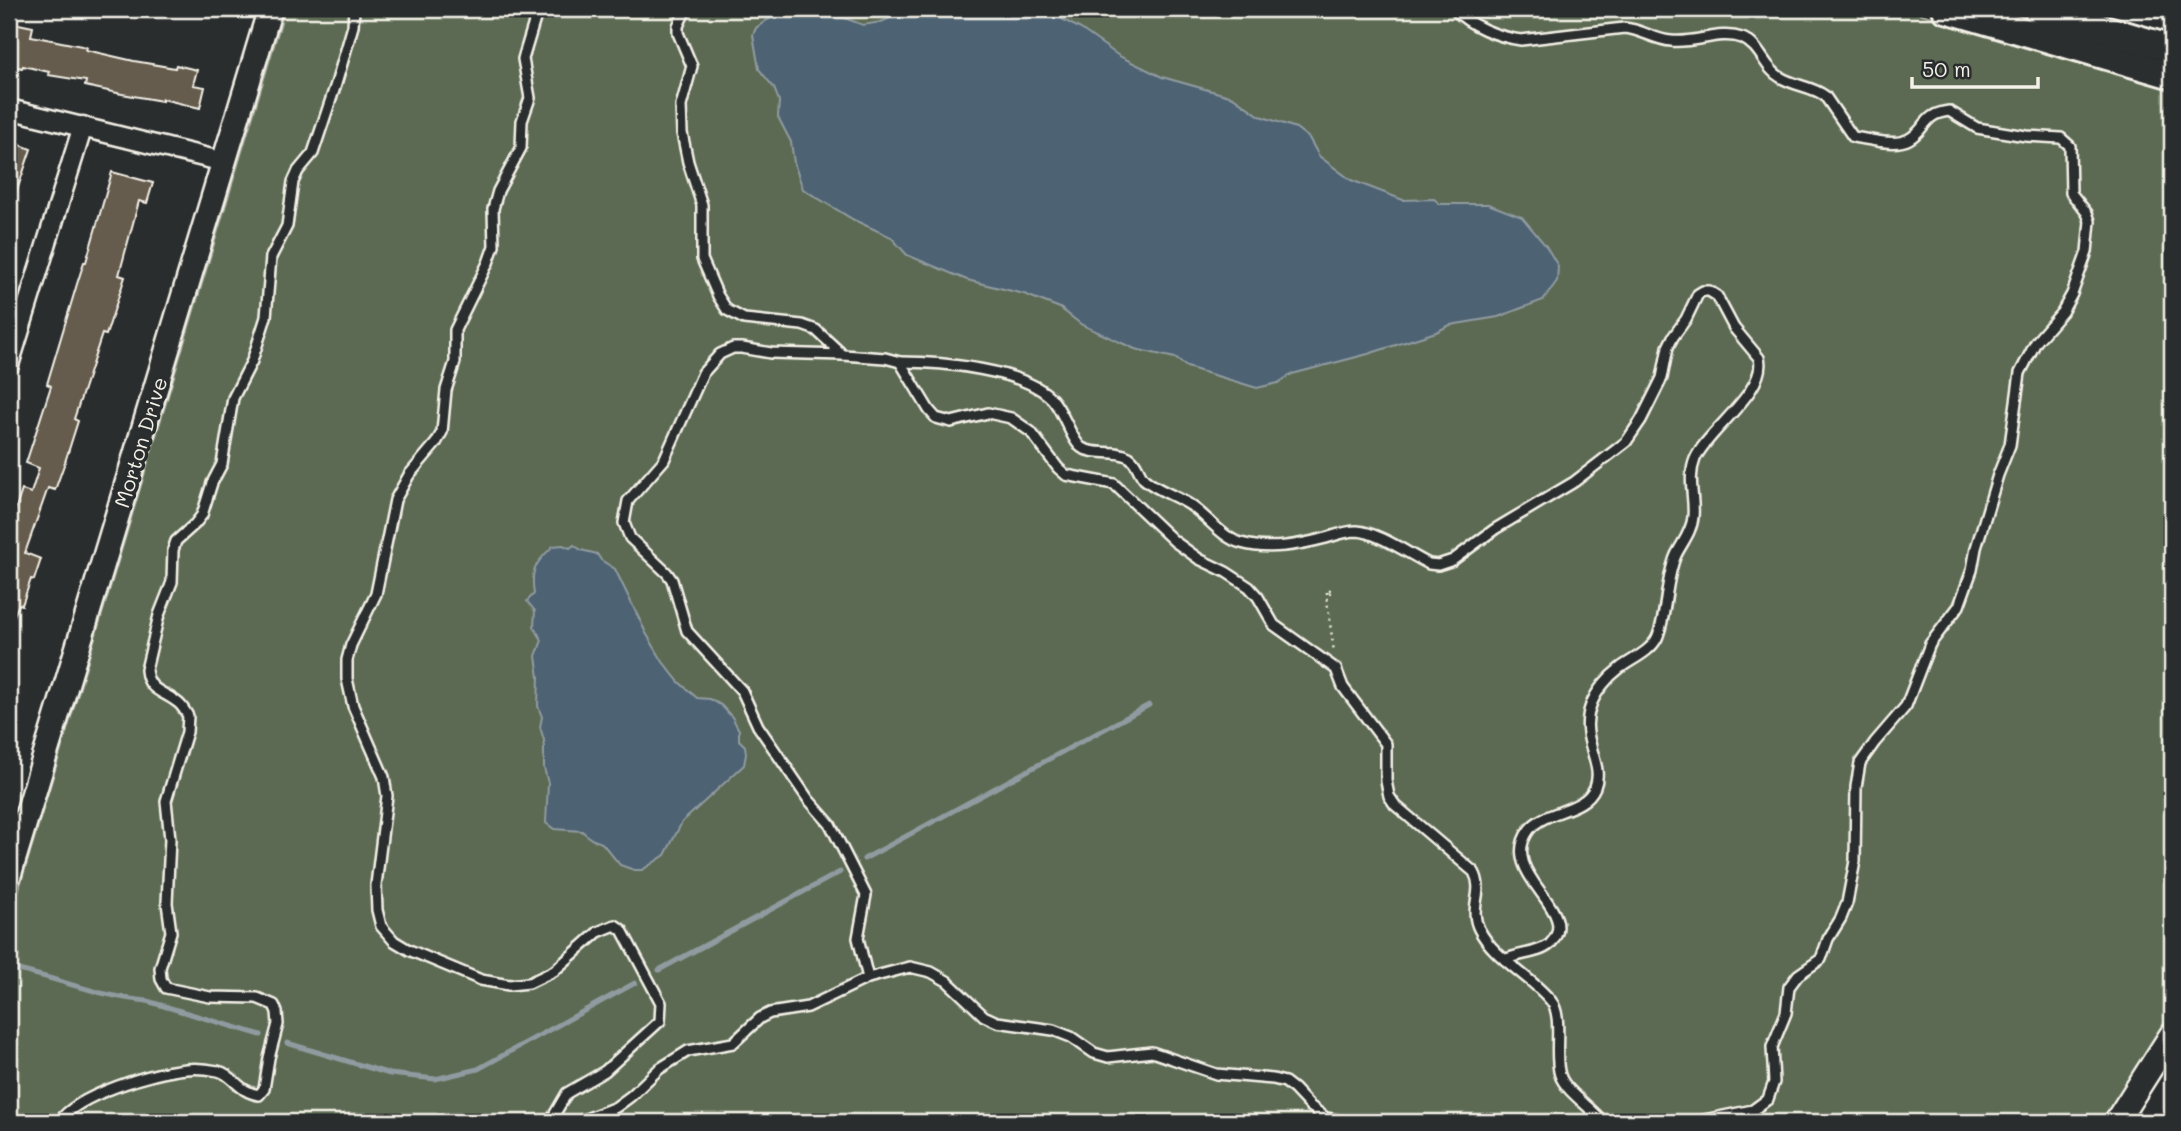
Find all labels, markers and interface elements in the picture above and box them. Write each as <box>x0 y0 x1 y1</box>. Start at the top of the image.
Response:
scale bar <box>1912 46 2038 90</box>
text: 50 m <box>1922 55 1971 82</box>
street label: Morton Drive <box>107 373 173 511</box>

